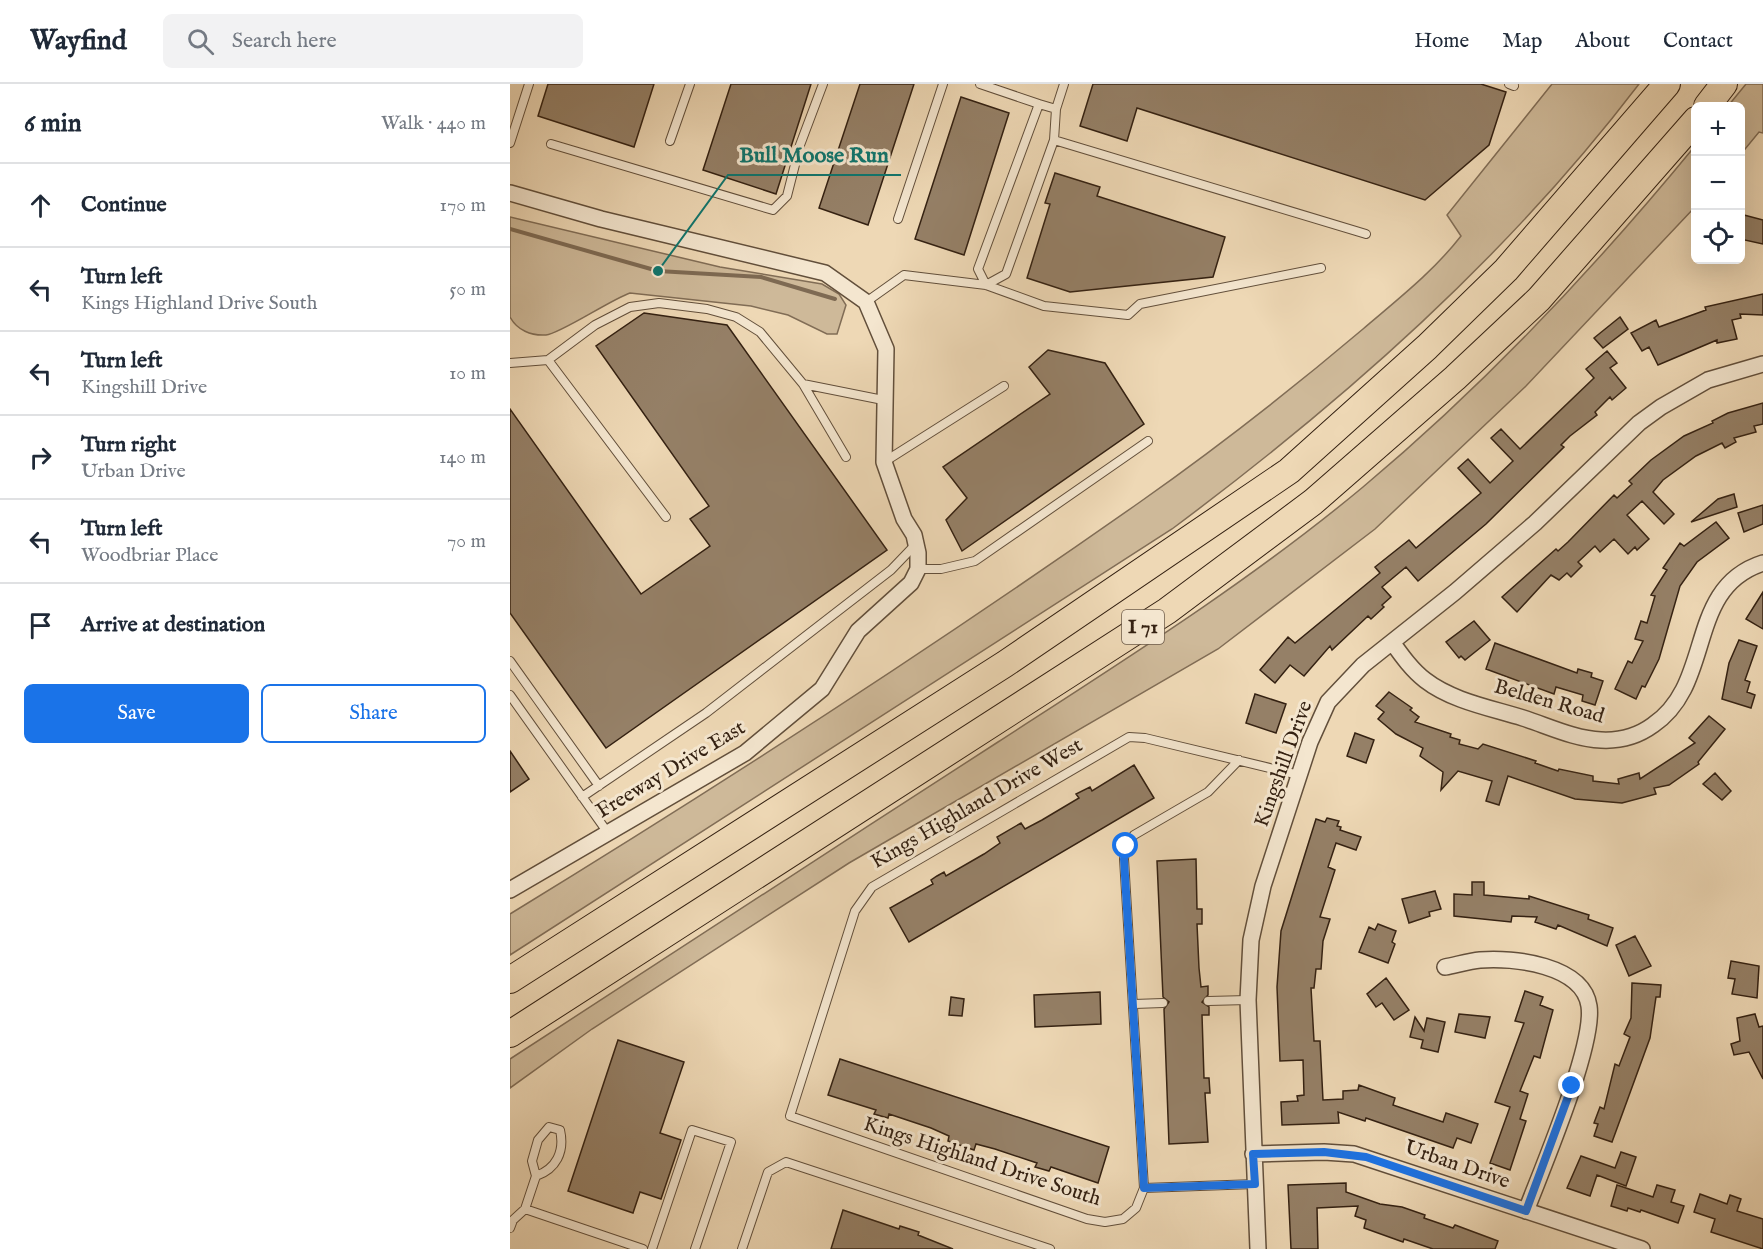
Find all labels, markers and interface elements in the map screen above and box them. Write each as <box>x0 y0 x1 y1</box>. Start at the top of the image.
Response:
search box <box>163 14 583 68</box>
text: Wayfind <box>30 24 127 59</box>
icon: search <box>184 25 217 58</box>
text: Search here <box>232 27 337 55</box>
text: Home <box>1414 28 1469 55</box>
text: Map <box>1502 28 1542 55</box>
text: About <box>1575 28 1630 55</box>
text: Contact <box>1663 28 1733 55</box>
map controls <box>1691 102 1745 264</box>
button: + <box>1691 102 1745 156</box>
text: 6 min <box>24 107 82 140</box>
text: Walk · 440 m <box>381 111 486 136</box>
callout: Bull Moose Run <box>728 135 901 175</box>
text: Bull Moose Run <box>739 142 889 170</box>
button: − <box>1691 156 1745 210</box>
icon: ahead <box>24 189 57 222</box>
text: Continue <box>81 191 167 219</box>
text: 170 m <box>440 193 486 218</box>
button: locate <box>1691 210 1745 264</box>
text: Turn left <box>81 263 163 291</box>
icon: left <box>24 273 57 306</box>
text: 50 m <box>449 277 486 302</box>
text: Kings Highland Drive South <box>81 291 317 316</box>
text: Turn left <box>81 347 163 375</box>
icon: left <box>24 357 57 390</box>
text: 10 m <box>449 361 486 386</box>
text: Kingshill Drive <box>81 375 207 400</box>
text: Turn right <box>81 431 176 459</box>
icon: right <box>24 441 57 474</box>
text: 140 m <box>439 445 486 470</box>
text: Urban Drive <box>81 459 186 484</box>
text: Turn left <box>81 515 163 543</box>
icon: left <box>24 525 57 558</box>
text: 70 m <box>447 529 486 554</box>
text: Woodbriar Place <box>81 543 218 568</box>
icon: arrive <box>24 609 57 642</box>
road number: I 71 <box>1122 610 1164 644</box>
text: Arrive at destination <box>81 611 265 639</box>
street label: Belden Road <box>1491 673 1608 731</box>
button: Save <box>24 684 249 743</box>
button: Share <box>261 684 486 743</box>
street label: Kingshill Drive <box>1249 697 1319 831</box>
street label: Freeway Drive East <box>591 715 751 825</box>
street label: Kings Highland Drive West <box>866 732 1088 876</box>
route start <box>1112 832 1138 858</box>
route end <box>1558 1072 1584 1098</box>
street label: Kings Highland Drive South <box>860 1111 1104 1213</box>
street label: Urban Drive <box>1401 1134 1514 1196</box>

